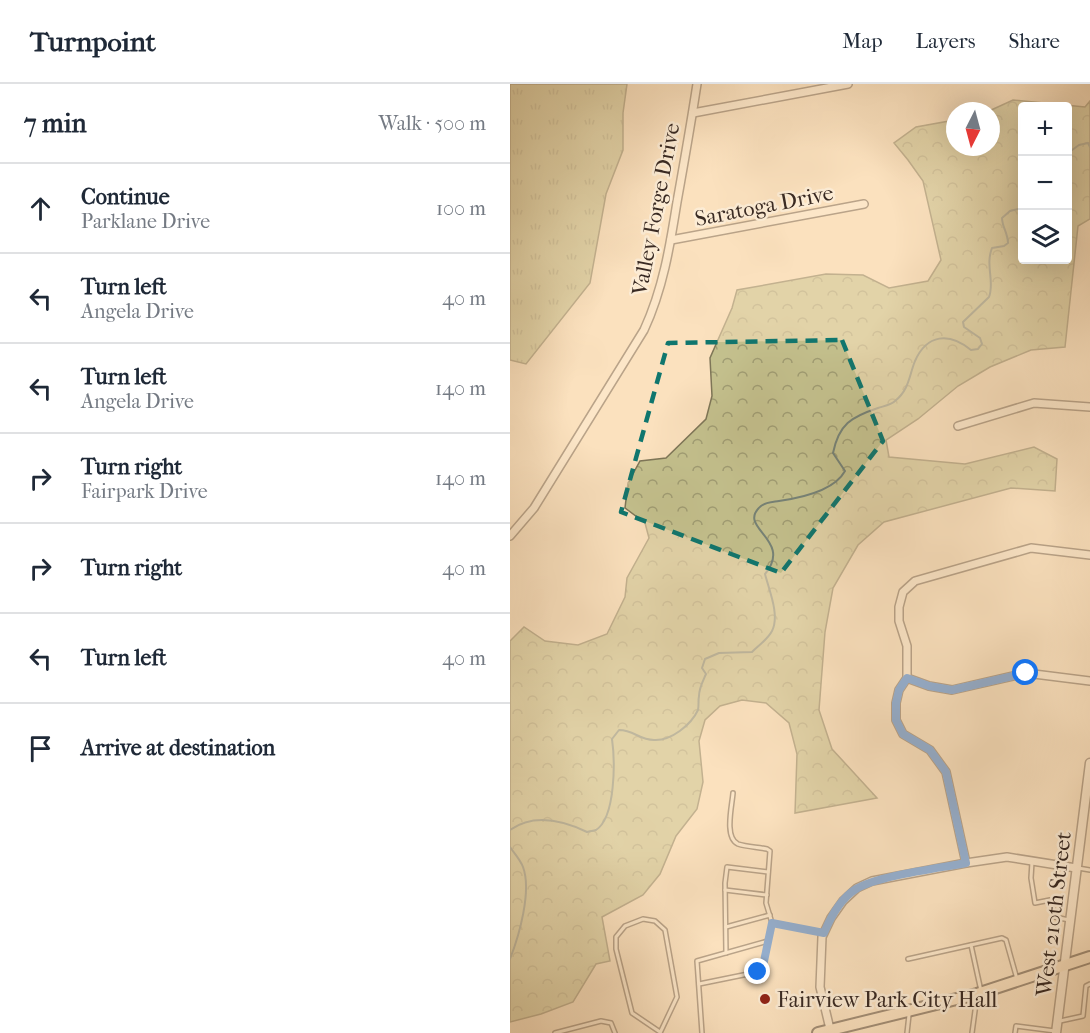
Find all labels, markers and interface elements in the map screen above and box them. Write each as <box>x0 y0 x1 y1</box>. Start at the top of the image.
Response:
text: Turnpoint <box>30 25 156 58</box>
text: Map <box>842 29 883 53</box>
text: Layers <box>916 29 975 53</box>
text: Share <box>1008 29 1060 53</box>
north arrow <box>946 102 1000 156</box>
map controls <box>1018 102 1072 264</box>
button: + <box>1018 102 1072 156</box>
text: 7 min <box>24 108 87 139</box>
text: Walk · 500 m <box>378 112 486 135</box>
street label: Valley Forge Drive <box>626 121 685 299</box>
button: − <box>1018 156 1072 210</box>
street label: Saratoga Drive <box>693 180 836 232</box>
text: Continue <box>81 184 170 210</box>
icon: ahead <box>24 192 57 225</box>
text: 100 m <box>436 197 486 220</box>
text: Parklane Drive <box>81 210 210 233</box>
button: layers <box>1018 210 1072 264</box>
text: Turn left <box>81 274 167 300</box>
icon: left <box>24 282 57 315</box>
text: 40 m <box>442 287 486 310</box>
text: Angela Drive <box>81 300 194 323</box>
text: Turn left <box>81 364 167 390</box>
icon: left <box>24 372 57 405</box>
text: 140 m <box>435 377 486 400</box>
text: Angela Drive <box>81 390 194 413</box>
text: Turn right <box>81 454 182 480</box>
icon: right <box>24 462 57 495</box>
text: 140 m <box>435 467 486 490</box>
text: Fairpark Drive <box>81 480 208 503</box>
icon: right <box>24 552 57 585</box>
text: Turn right <box>81 555 182 581</box>
text: 40 m <box>442 557 486 580</box>
icon: left <box>24 642 57 675</box>
text: Turn left <box>81 645 167 671</box>
text: 40 m <box>442 647 486 670</box>
route start <box>1012 659 1038 685</box>
icon: arrive <box>24 732 57 765</box>
text: Arrive at destination <box>81 735 275 761</box>
street label: West 210th Street <box>1031 830 1077 999</box>
route end <box>744 958 770 984</box>
place label: Fairview Park City Hall <box>777 987 997 1013</box>
marker: Fairview Park City Hall <box>758 992 772 1006</box>

